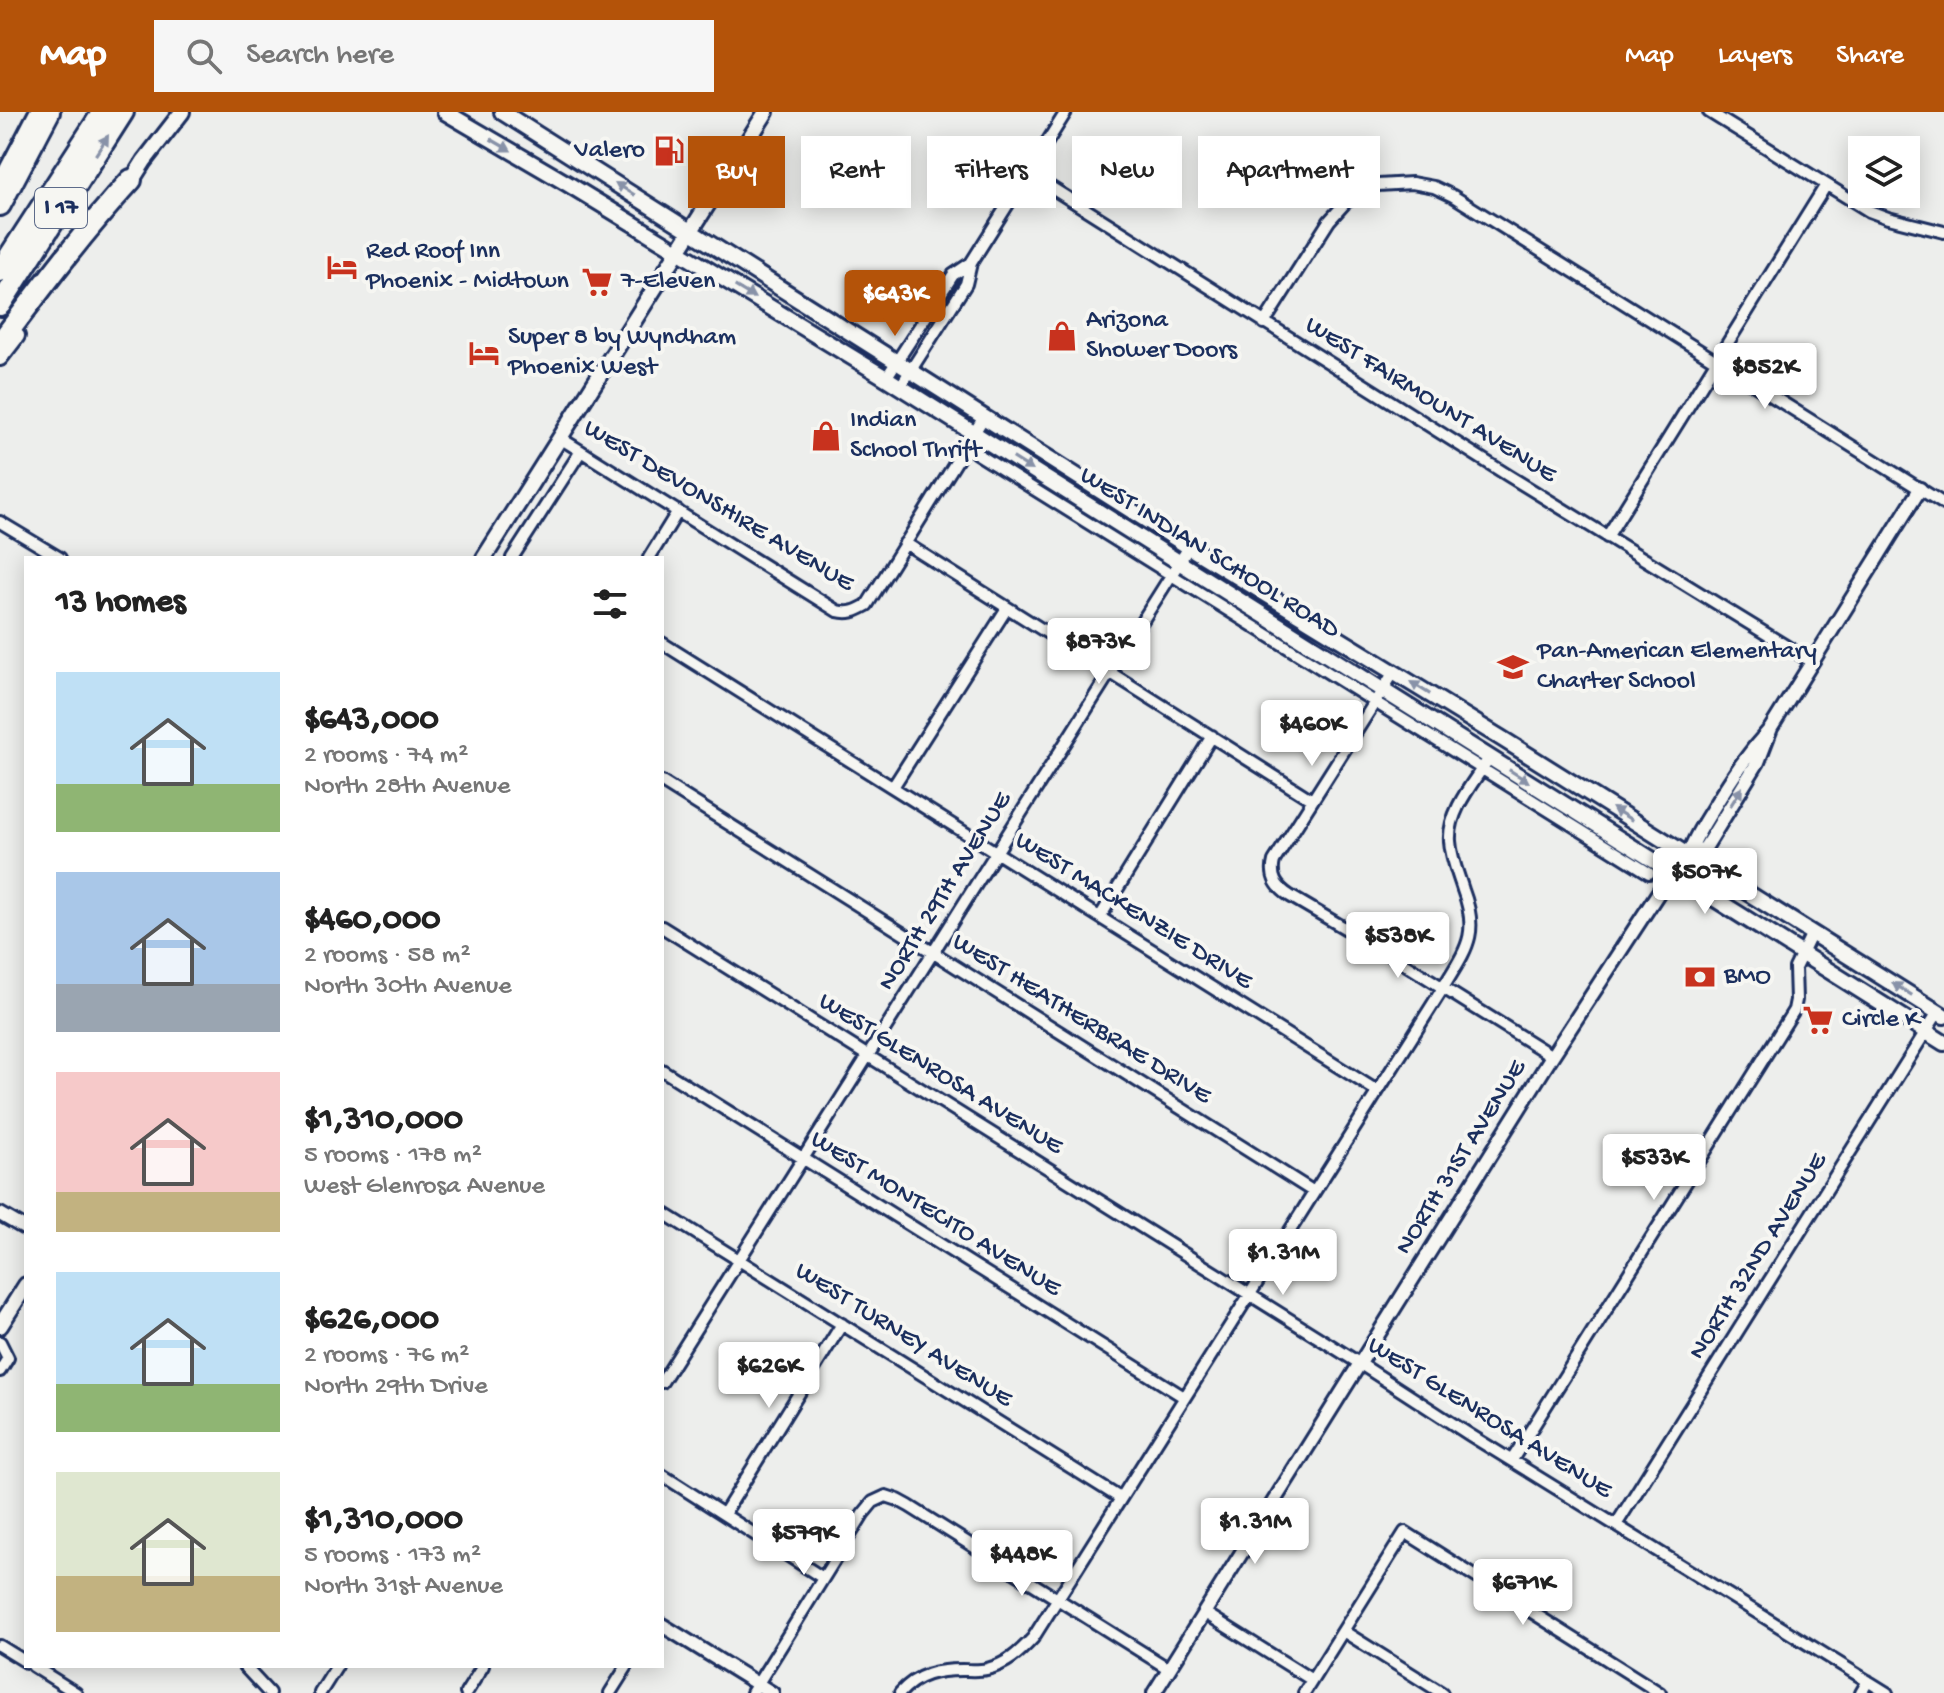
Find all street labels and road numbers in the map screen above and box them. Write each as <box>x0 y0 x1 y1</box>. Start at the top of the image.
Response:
road number: I 17 <box>35 188 87 228</box>
street label: WEST FAIRMOUNT AVENUE <box>1298 311 1562 492</box>
street label: WEST DEVONSHIRE AVENUE <box>577 414 860 601</box>
street label: WEST INDIAN SCHOOL ROAD <box>1073 461 1345 647</box>
street label: NORTH 29TH AVENUE <box>872 786 1020 997</box>
street label: WEST MACKENZIE DRIVE <box>1008 826 1258 998</box>
street label: WEST HEATHERBRAE DRIVE <box>946 927 1217 1113</box>
street label: WEST GLENROSA AVENUE <box>812 987 1069 1163</box>
street label: NORTH 31ST AVENUE <box>1390 1054 1535 1261</box>
street label: WEST MONTECITO AVENUE <box>804 1125 1067 1305</box>
street label: NORTH 32ND AVENUE <box>1683 1147 1836 1366</box>
street label: WEST TURNEY AVENUE <box>788 1256 1018 1416</box>
street label: WEST GLENROSA AVENUE <box>1361 1331 1618 1507</box>

